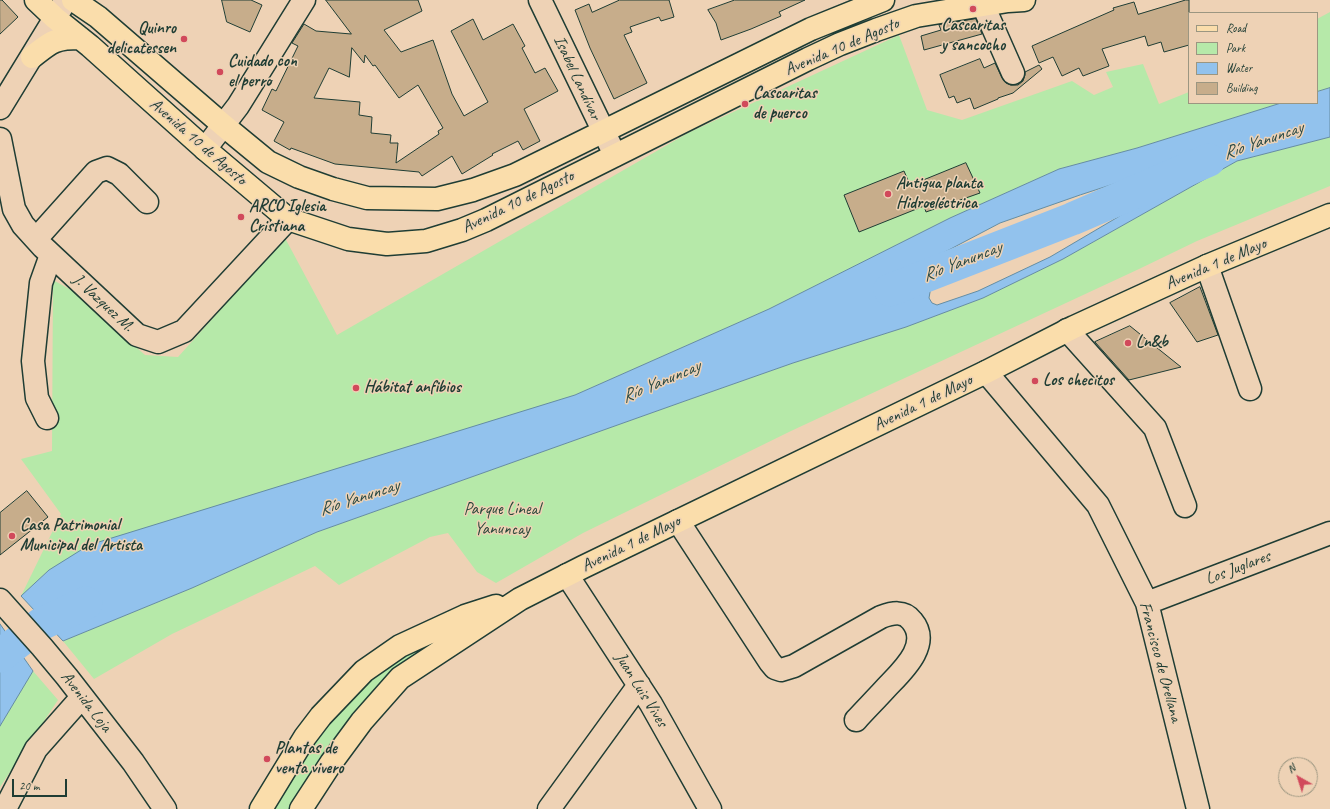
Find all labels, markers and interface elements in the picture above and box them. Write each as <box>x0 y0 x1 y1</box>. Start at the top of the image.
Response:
marker: Cascaritas y sancocho <box>968 4 978 14</box>
legend <box>1188 12 1318 104</box>
street label: Avenida 10 de Agosto <box>782 14 902 80</box>
place label: Cascaritas y sancocho <box>941 16 1005 56</box>
place label: Quinro delicatessen <box>107 19 176 59</box>
text: Road <box>1226 20 1246 36</box>
street label: Isabel Landívar <box>549 32 605 124</box>
marker: Quinro delicatessen <box>179 34 189 44</box>
text: Park <box>1226 40 1245 56</box>
place label: Cuidado con el perro <box>228 52 297 92</box>
text: Water <box>1226 60 1252 76</box>
marker: Cuidado con el perro <box>215 67 225 77</box>
text: Building <box>1226 80 1258 96</box>
place label: Cascaritas de puerco <box>753 84 816 124</box>
street label: Avenida 10 de Agosto <box>145 94 251 190</box>
marker: Cascaritas de puerco <box>740 99 750 109</box>
water label: Río Yanuncay <box>1220 117 1306 165</box>
street label: Avenida 10 de Agosto <box>459 166 577 238</box>
place label: Antigua planta Hidroeléctrica <box>896 174 982 214</box>
marker: Antigua planta Hidroeléctrica <box>883 189 893 199</box>
place label: ARCO Iglesia Cristiana <box>249 197 325 237</box>
marker: ARCO Iglesia Cristiana <box>236 212 246 222</box>
street label: Avenida 1 de Mayo <box>1163 234 1269 294</box>
water label: Río Yanuncay <box>920 237 1004 287</box>
street label: J. Vazquez M. <box>68 270 138 336</box>
place label: Ln&b <box>1136 333 1168 353</box>
marker: Ln&b <box>1123 338 1133 348</box>
water label: Río Yanuncay <box>619 356 703 408</box>
street label: Avenida 1 de Mayo <box>870 370 976 436</box>
place label: Los checitos <box>1043 371 1114 391</box>
marker: Los checitos <box>1030 376 1040 386</box>
place label: Hábitat anfibios <box>364 378 461 398</box>
marker: Hábitat anfibios <box>351 383 361 393</box>
water label: Río Yanuncay <box>316 475 402 521</box>
park label: Parque Lineal Yanuncay <box>464 500 540 540</box>
street label: Avenida 1 de Mayo <box>578 511 684 577</box>
place label: Casa Patrimonial Municipal del Artista <box>20 516 142 556</box>
marker: Casa Patrimonial Municipal del Artista <box>7 531 17 541</box>
street label: Los Juglares <box>1203 546 1273 590</box>
street label: Francisco de Orellana <box>1134 600 1186 724</box>
street label: Juan Luis Vives <box>610 649 672 731</box>
street label: Avenida Loja <box>56 667 116 737</box>
place label: Plantas de venta vivero <box>275 739 344 779</box>
marker: Plantas de venta vivero <box>262 754 272 764</box>
north arrow <box>1278 757 1318 797</box>
text: N <box>1284 761 1298 776</box>
scale bar <box>14 771 69 797</box>
text: 20 m <box>19 778 39 794</box>

